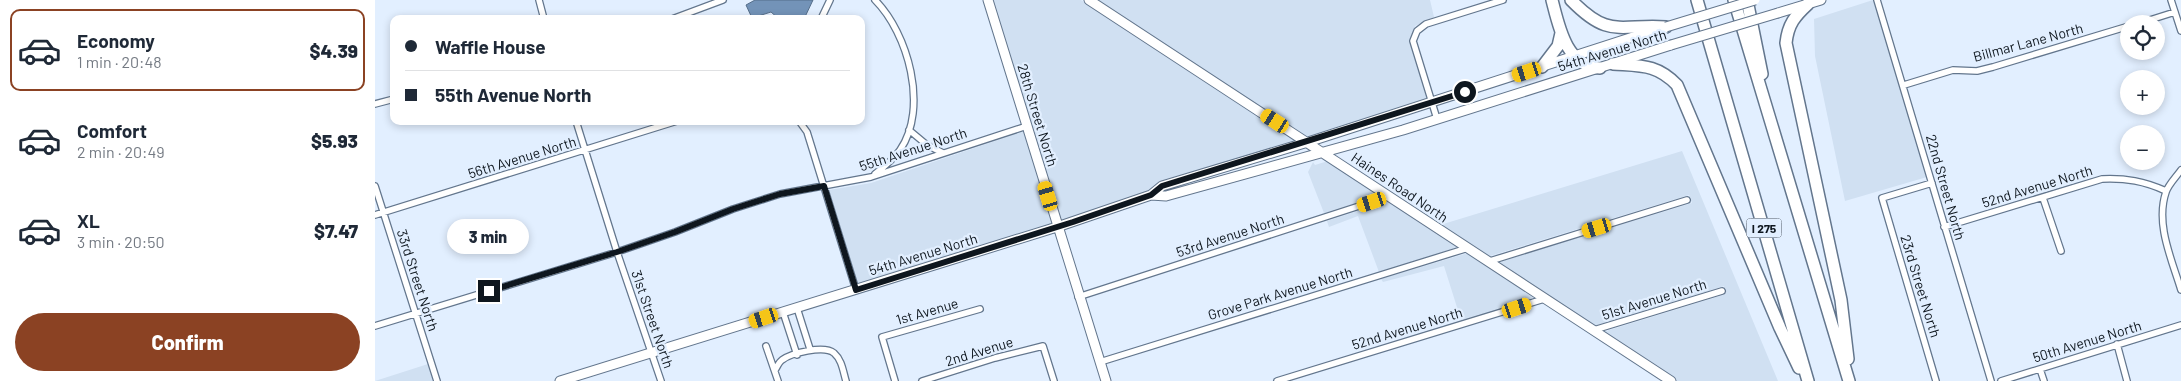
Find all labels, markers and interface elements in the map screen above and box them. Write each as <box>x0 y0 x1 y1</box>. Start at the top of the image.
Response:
map controls <box>2120 15 2165 170</box>
button: locate <box>2120 15 2165 60</box>
street label: Billmar Lane North <box>1971 19 2085 65</box>
street label: 54th Avenue North <box>1556 25 1668 75</box>
icon: car <box>17 28 62 73</box>
text: Economy <box>77 29 155 52</box>
text: Waffle House <box>435 35 546 58</box>
text: $4.39 <box>310 39 358 62</box>
text: 1 min · 20:48 <box>77 52 162 71</box>
car <box>1510 60 1543 84</box>
street label: 28th Street North <box>1014 62 1062 168</box>
button: + <box>2120 70 2165 115</box>
route start <box>1454 81 1476 103</box>
text: 55th Avenue North <box>435 83 591 106</box>
car <box>1258 107 1291 135</box>
icon: car <box>17 118 62 163</box>
text: Comfort <box>77 119 147 142</box>
street label: 55th Avenue North <box>857 124 969 174</box>
button: − <box>2120 125 2165 170</box>
text: $5.93 <box>311 129 358 152</box>
street label: 56th Avenue North <box>466 132 578 182</box>
street label: 22nd Street North <box>1923 132 1969 242</box>
text: 2 min · 20:49 <box>77 142 165 161</box>
street label: Haines Road North <box>1348 148 1452 226</box>
street label: 52nd Avenue North <box>1980 161 2094 211</box>
car <box>1036 179 1059 213</box>
car <box>1355 190 1388 214</box>
icon: car <box>17 208 62 253</box>
text: XL <box>77 209 100 232</box>
street label: 53rd Avenue North <box>1174 210 1286 260</box>
car <box>1580 216 1613 240</box>
callout: 3 min <box>448 218 530 254</box>
road number: I 275 <box>1747 218 1781 238</box>
text: $7.47 <box>314 219 358 242</box>
street label: 33rd Street North <box>394 227 442 333</box>
text: 3 min <box>469 227 507 246</box>
street label: 54th Avenue North <box>867 229 979 279</box>
text: 3 min · 20:50 <box>77 232 164 251</box>
street label: 23rd Street North <box>1897 233 1945 339</box>
street label: Grove Park Avenue North <box>1206 263 1354 323</box>
street label: 31st Street North <box>628 268 678 370</box>
street label: 51st Avenue North <box>1600 275 1708 323</box>
route end <box>478 280 500 302</box>
street label: 1st Avenue <box>894 294 960 328</box>
car <box>1500 296 1533 320</box>
street label: 52nd Avenue North <box>1350 303 1464 353</box>
car <box>747 306 780 330</box>
button: Confirm <box>15 313 360 371</box>
street label: 50th Avenue North <box>2031 316 2143 366</box>
street label: 2nd Avenue <box>943 333 1015 369</box>

